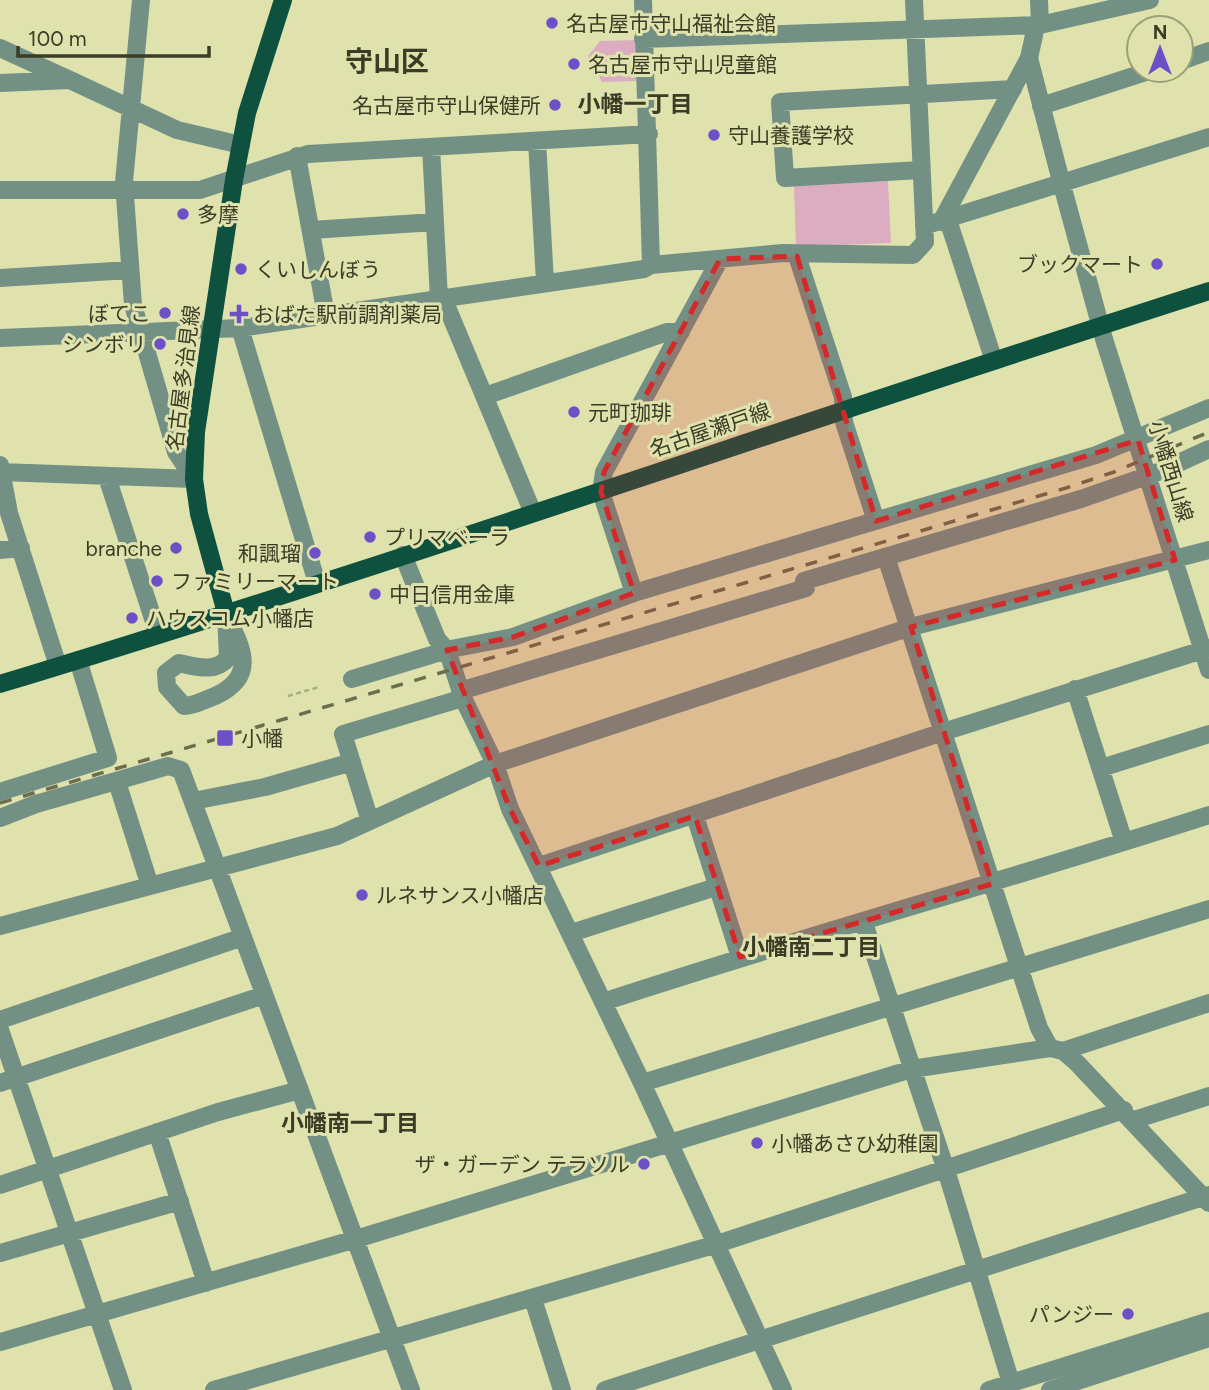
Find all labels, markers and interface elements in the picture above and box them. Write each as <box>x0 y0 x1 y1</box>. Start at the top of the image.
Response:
place label: 名古屋市守山福祉会館 <box>566 11 776 36</box>
scale bar <box>18 14 208 58</box>
north arrow <box>1125 14 1195 84</box>
marker: 名古屋市守山福祉会館 <box>544 15 560 31</box>
text: N <box>1153 21 1167 44</box>
text: 100 m <box>28 26 87 51</box>
district label: 守山区 <box>345 44 429 78</box>
place label: 名古屋市守山児童館 <box>588 52 777 77</box>
marker: 名古屋市守山児童館 <box>566 56 582 72</box>
district label: 小幡一丁目 <box>578 90 693 118</box>
place label: 名古屋市守山保健所 <box>352 93 541 118</box>
marker: 名古屋市守山保健所 <box>547 97 563 113</box>
place label: 守山養護学校 <box>728 123 854 148</box>
marker: 守山養護学校 <box>706 127 722 143</box>
place label: 多摩 <box>197 202 239 227</box>
marker: 多摩 <box>175 206 191 222</box>
place label: ブックマート <box>1017 252 1143 277</box>
marker: ブックマート <box>1149 256 1165 272</box>
place label: くいしんぼう <box>255 257 381 282</box>
marker: くいしんぼう <box>233 261 249 277</box>
place label: ぼてこ <box>88 301 151 326</box>
place label: おばた駅前調剤薬局 <box>253 302 442 327</box>
street label: 名古屋多治見線 <box>162 304 204 452</box>
marker: ぼてこ <box>157 305 173 321</box>
marker: おばた駅前調剤薬局 <box>231 306 247 322</box>
place label: シンボリ <box>62 332 146 357</box>
marker: シンボリ <box>152 336 168 352</box>
street label: 名古屋瀬戸線 <box>646 398 774 462</box>
place label: 元町珈琲 <box>588 400 672 425</box>
marker: 元町珈琲 <box>566 404 582 420</box>
street label: 小幡西山線 <box>1144 417 1198 525</box>
place label: プリマベーラ <box>384 525 510 550</box>
marker: プリマベーラ <box>362 529 378 545</box>
place label: branche <box>86 536 162 561</box>
marker: branche <box>168 540 184 556</box>
place label: 和諷瑠 <box>238 541 301 566</box>
marker: 和諷瑠 <box>307 545 323 561</box>
place label: ファミリーマート <box>171 569 339 594</box>
marker: ファミリーマート <box>149 573 165 589</box>
place label: 中日信用金庫 <box>389 582 515 607</box>
marker: 中日信用金庫 <box>367 586 383 602</box>
place label: ハウスコム小幡店 <box>146 606 314 631</box>
marker: ハウスコム小幡店 <box>124 610 140 626</box>
place label: 小幡 <box>241 726 283 751</box>
marker: 小幡 <box>215 728 235 748</box>
place label: ルネサンス小幡店 <box>376 883 544 908</box>
marker: ルネサンス小幡店 <box>354 887 370 903</box>
district label: 小幡南二丁目 <box>742 933 880 961</box>
district label: 小幡南一丁目 <box>281 1109 419 1137</box>
place label: 小幡あさひ幼稚園 <box>771 1131 939 1156</box>
marker: 小幡あさひ幼稚園 <box>749 1135 765 1151</box>
place label: ザ・ガーデン テラソル <box>415 1152 630 1177</box>
marker: ザ・ガーデン テラソル <box>636 1156 652 1172</box>
place label: パンジー <box>1029 1302 1114 1327</box>
marker: パンジー <box>1120 1306 1136 1322</box>

